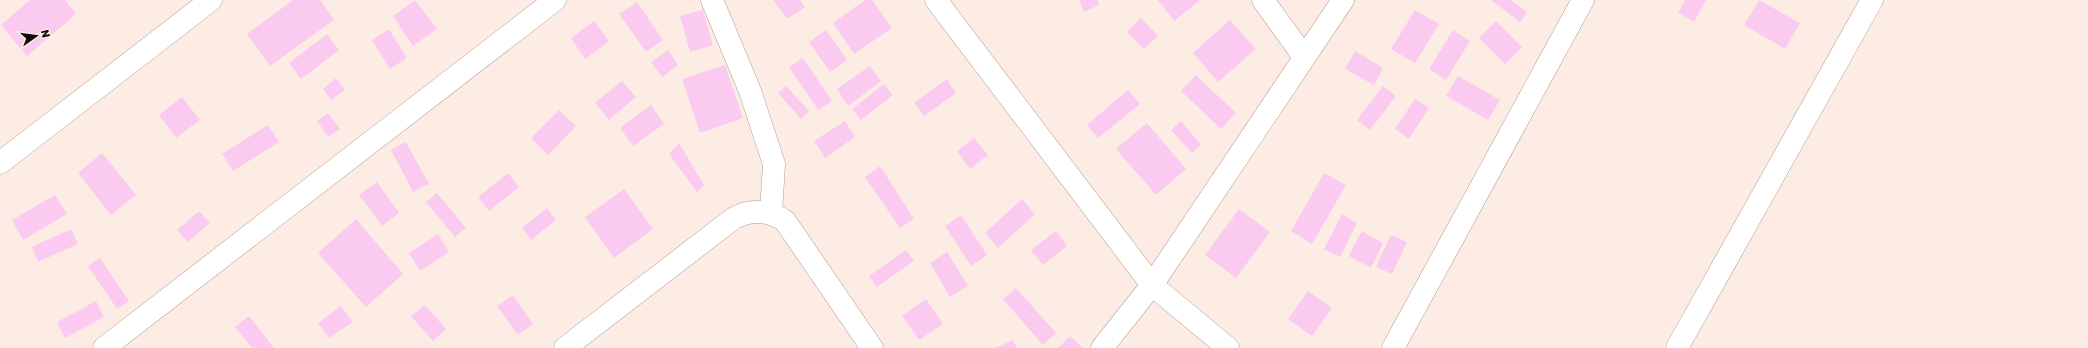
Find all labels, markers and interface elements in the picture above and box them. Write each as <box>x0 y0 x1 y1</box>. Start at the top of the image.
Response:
north arrow <box>16 16 56 56</box>
text: N <box>38 28 53 39</box>

